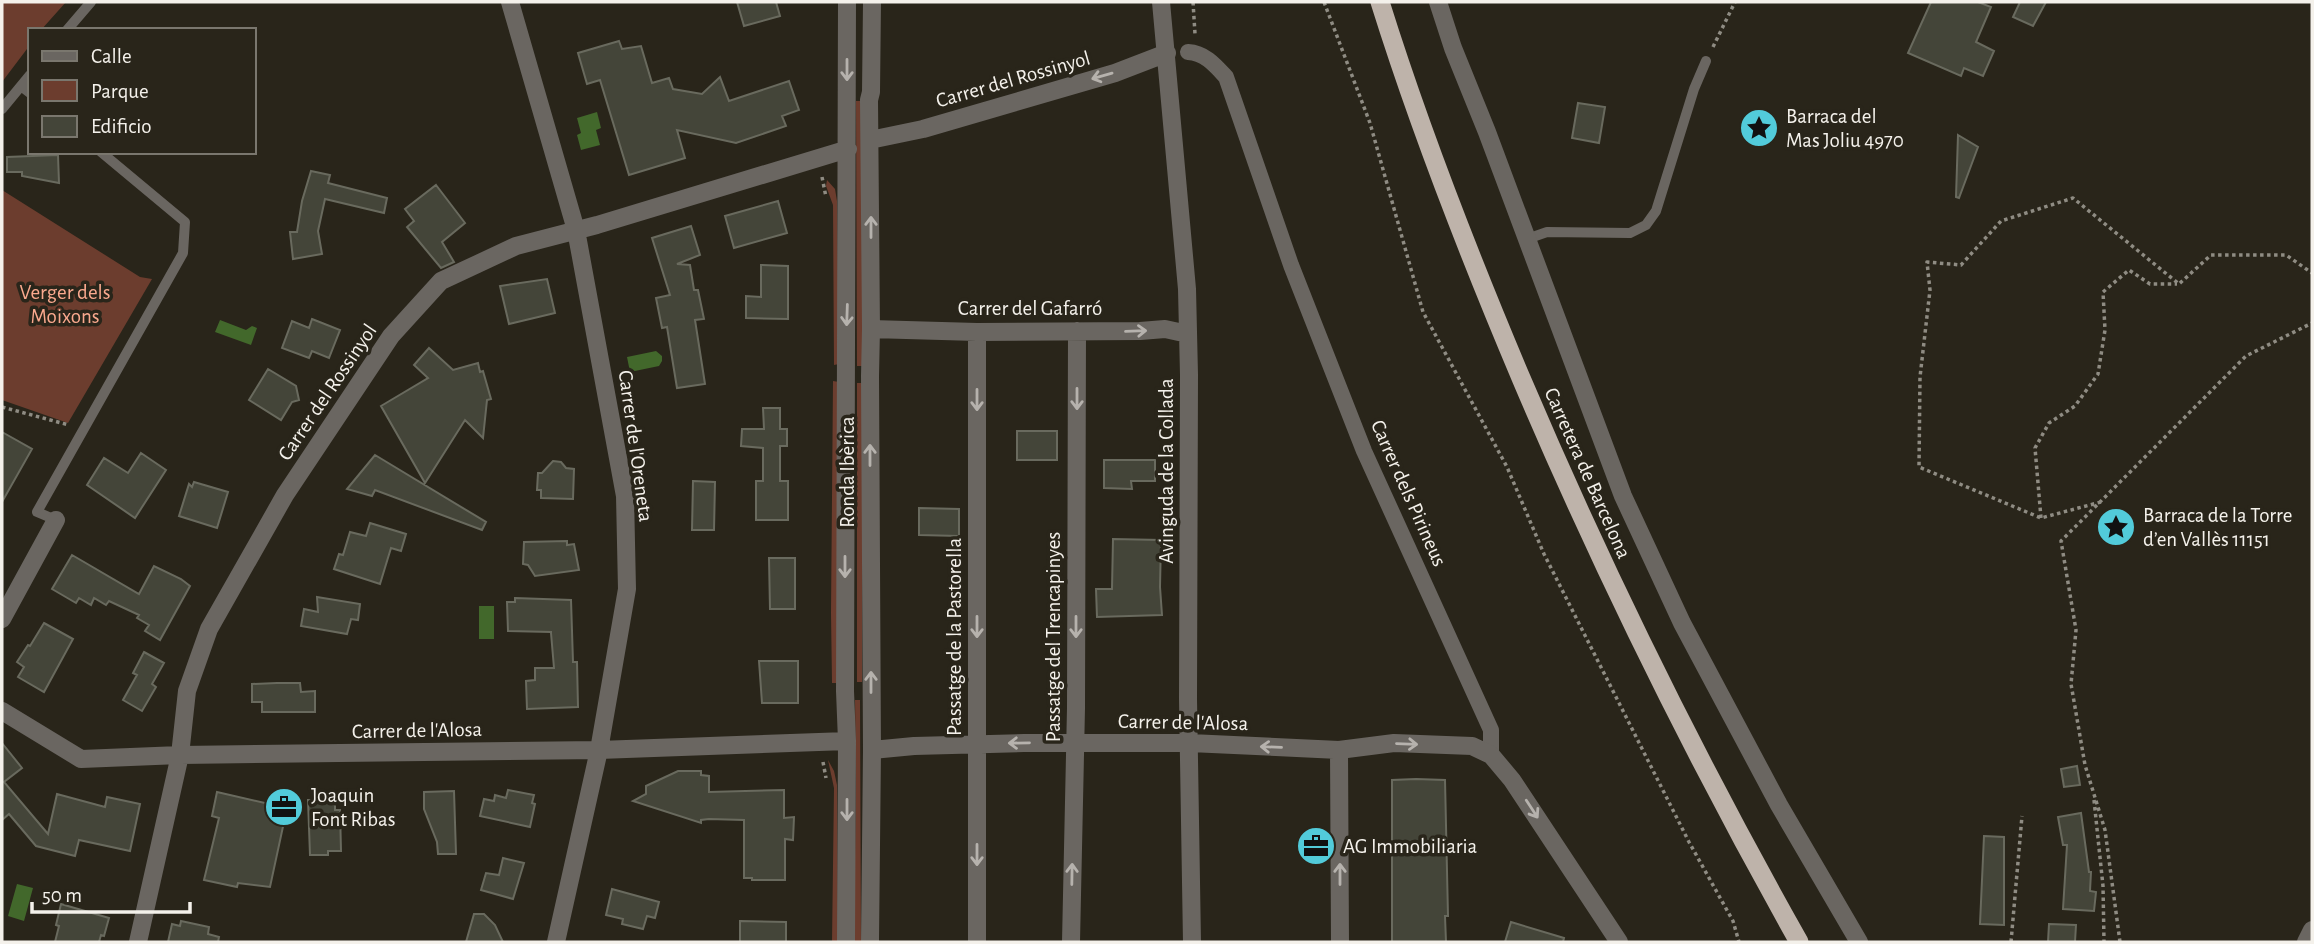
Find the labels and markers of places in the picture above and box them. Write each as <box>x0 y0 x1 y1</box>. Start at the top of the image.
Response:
place label: Barraca del Mas Joliu 4970 <box>1786 106 1904 151</box>
place icon: Barraca del Mas Joliu 4970 <box>1738 107 1780 149</box>
place label: Barraca de la Torre d’en Vallès 11151 <box>2143 505 2292 550</box>
place icon: Barraca de la Torre d’en Vallès 11151 <box>2095 506 2137 548</box>
place label: Joaquin Font Ribas <box>311 785 395 830</box>
office icon: Joaquin Font Ribas <box>263 786 305 828</box>
office icon: AG Immobiliaria <box>1295 825 1337 867</box>
place label: AG Immobiliaria <box>1343 836 1478 857</box>

